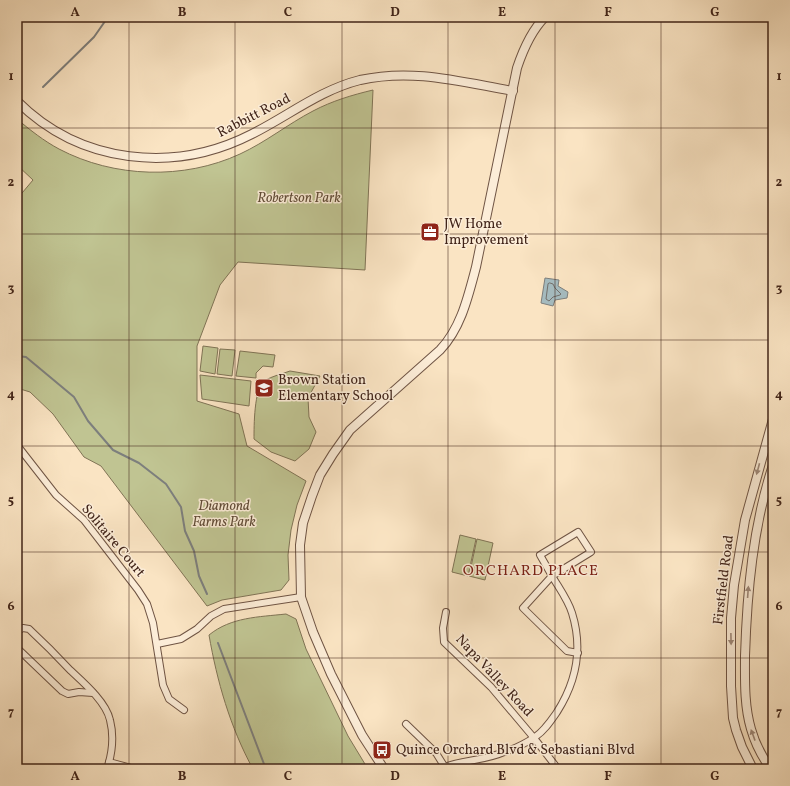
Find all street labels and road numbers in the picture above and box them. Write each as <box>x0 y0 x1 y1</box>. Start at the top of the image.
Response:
street label: Rabbitt Road <box>214 89 294 143</box>
street label: Solitaire Court <box>77 500 149 582</box>
street label: Firstfield Road <box>709 534 739 626</box>
street label: Napa Valley Road <box>451 631 537 721</box>

